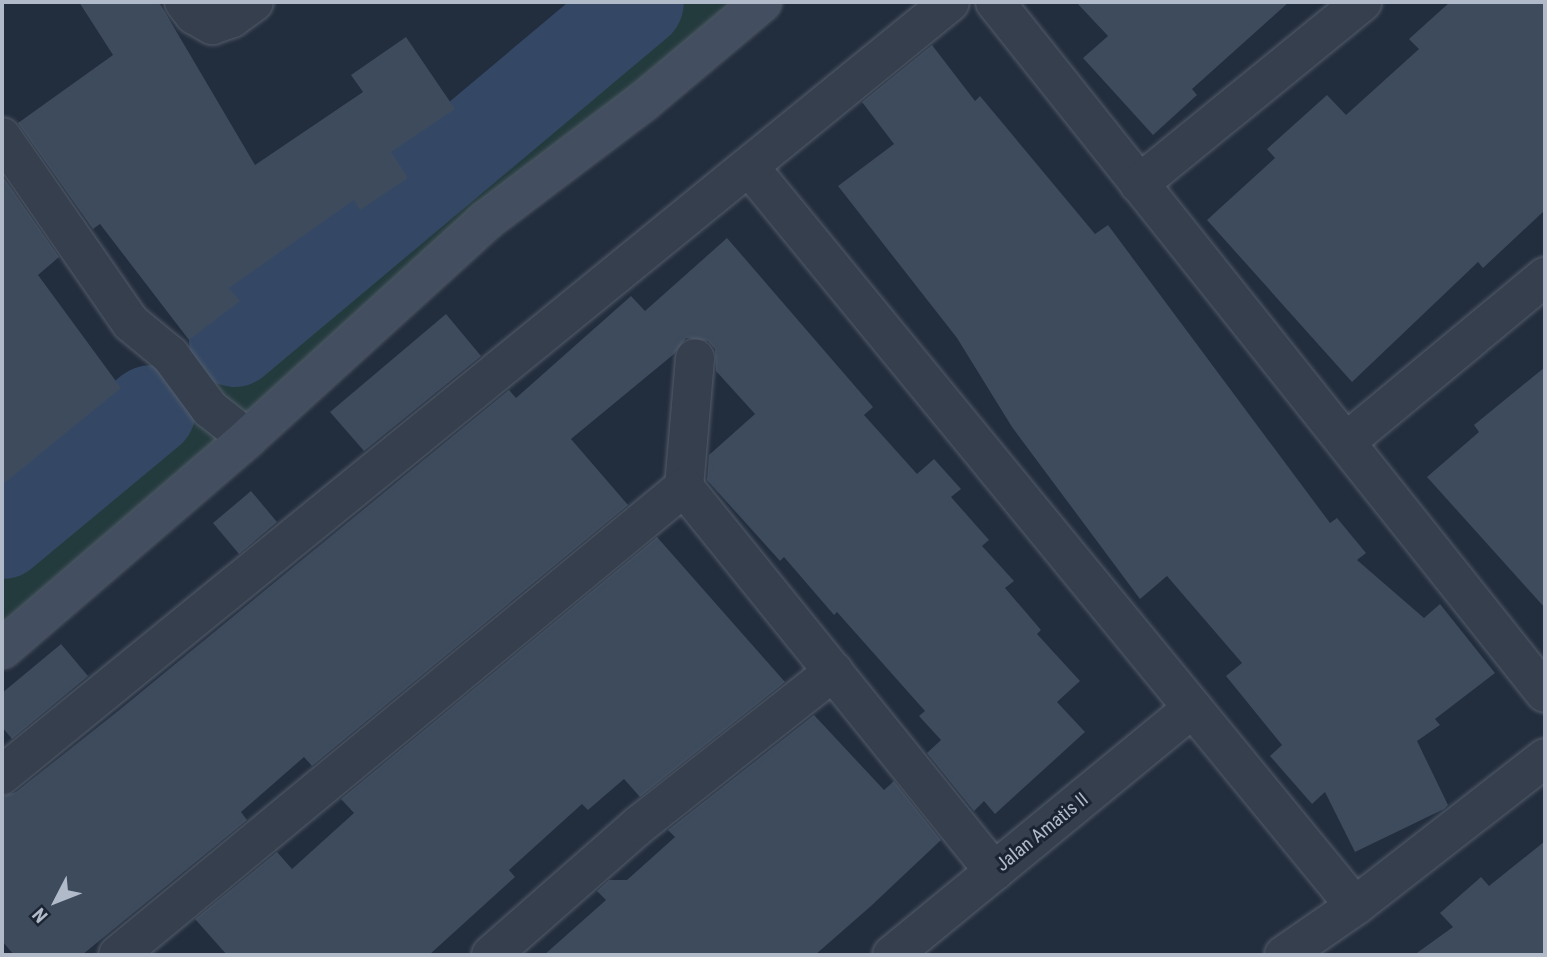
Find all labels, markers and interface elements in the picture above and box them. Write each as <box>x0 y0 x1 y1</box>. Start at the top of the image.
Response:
street label: Jalan Amatis II <box>991 788 1093 876</box>
north arrow <box>21 866 91 936</box>
text: N <box>28 903 52 927</box>

